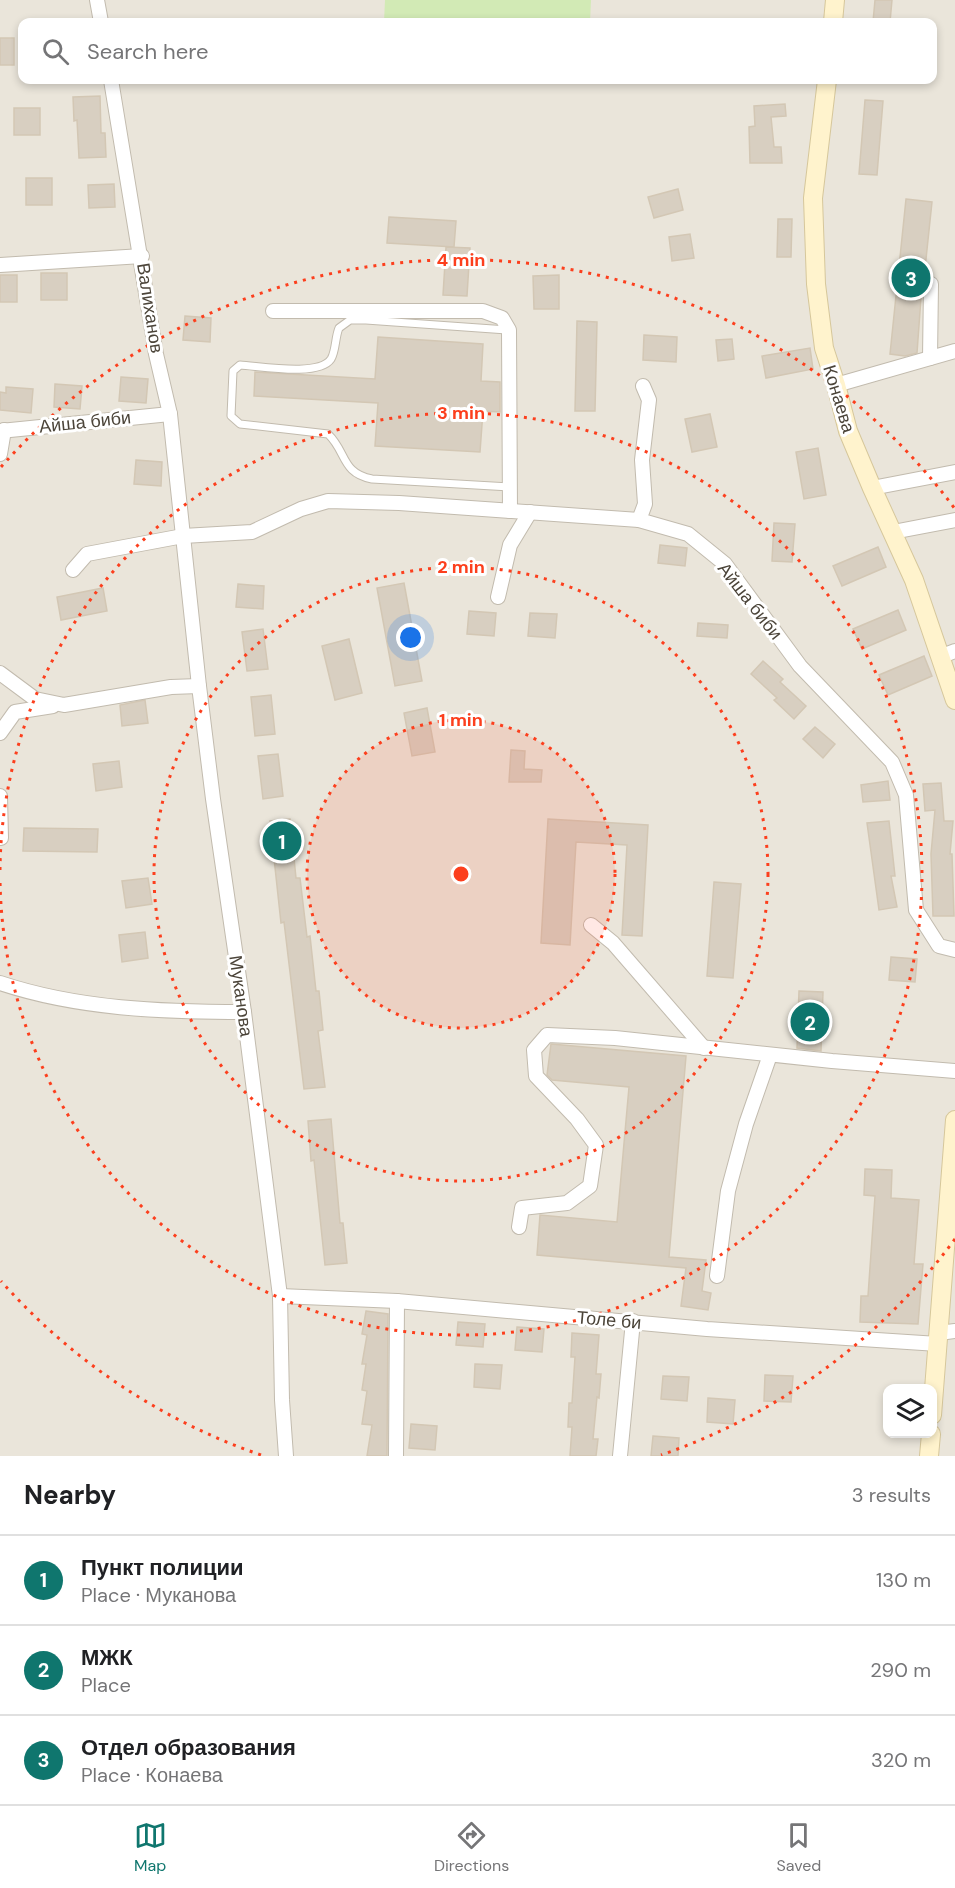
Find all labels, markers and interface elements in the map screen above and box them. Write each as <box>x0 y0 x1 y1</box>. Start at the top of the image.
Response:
search box <box>18 18 937 84</box>
icon: search <box>39 35 72 68</box>
text: Search here <box>87 37 208 66</box>
text: 4 min <box>437 248 485 272</box>
pin: 3 <box>892 256 930 300</box>
street label: Валиханов <box>131 261 169 355</box>
street label: Конаева <box>817 362 861 437</box>
text: 3 min <box>437 401 485 425</box>
street label: Айша биби <box>38 405 132 439</box>
text: 2 min <box>437 555 485 579</box>
street label: Айша биби <box>712 557 788 645</box>
your location <box>396 623 425 652</box>
text: 1 min <box>439 708 483 732</box>
pin: 1 <box>262 818 302 864</box>
centre of rings <box>451 864 471 884</box>
street label: Муканова <box>223 954 259 1039</box>
pin: 2 <box>790 1000 830 1044</box>
street label: Толе би <box>576 1305 642 1335</box>
map controls <box>883 1384 937 1438</box>
button: layers <box>883 1384 937 1438</box>
text: Nearby <box>24 1478 116 1512</box>
text: 3 results <box>852 1482 931 1508</box>
text: Пункт полиции <box>81 1553 244 1582</box>
text: 1 <box>40 1567 47 1593</box>
text: 130 m <box>876 1567 931 1593</box>
text: Place · Муканова <box>81 1582 236 1608</box>
text: МЖК <box>81 1643 133 1672</box>
text: 2 <box>38 1657 49 1683</box>
text: 290 m <box>870 1657 931 1683</box>
text: Place <box>81 1672 131 1698</box>
text: Отдел образования <box>81 1733 296 1762</box>
text: 3 <box>37 1747 50 1773</box>
text: 320 m <box>871 1747 931 1773</box>
text: Place · Конаева <box>81 1762 223 1788</box>
tab: Map <box>134 1819 167 1876</box>
tab: Directions <box>434 1819 509 1876</box>
tab: Saved <box>777 1819 821 1876</box>

